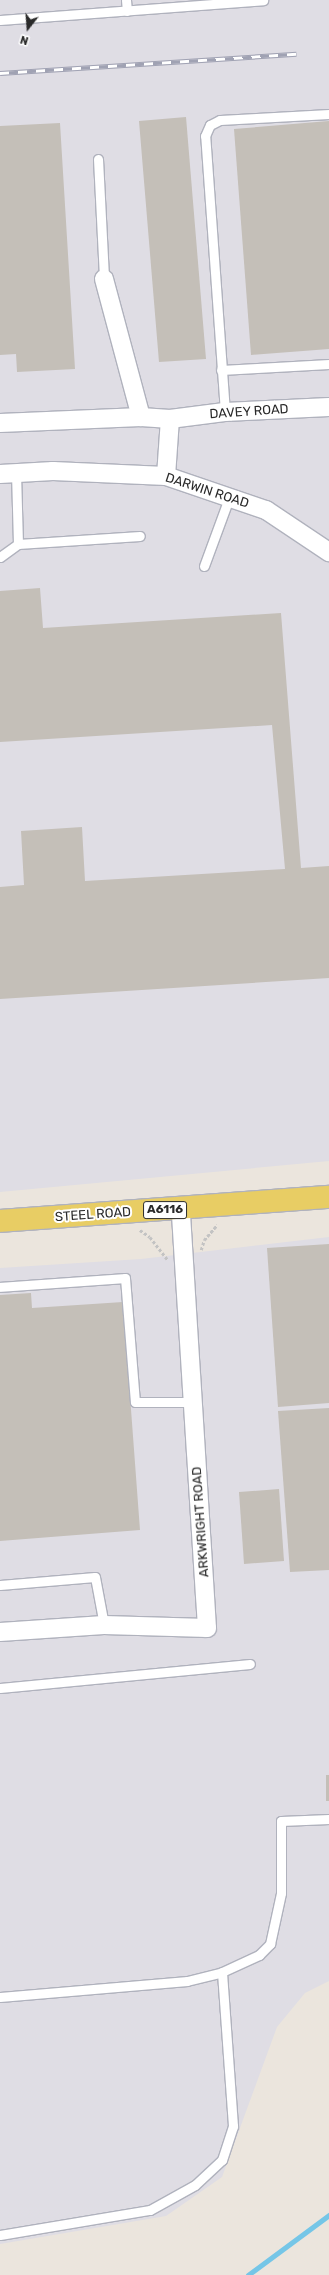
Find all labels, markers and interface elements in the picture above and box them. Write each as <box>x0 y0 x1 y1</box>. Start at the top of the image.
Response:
north arrow <box>8 8 48 48</box>
text: N <box>19 33 30 47</box>
street label: DAVEY ROAD <box>209 401 289 423</box>
street label: DARWIN ROAD <box>163 470 251 512</box>
road number: A6116 <box>143 1200 187 1220</box>
street label: STEEL ROAD <box>54 1205 132 1225</box>
street label: ARKWRIGHT ROAD <box>189 1466 213 1578</box>

